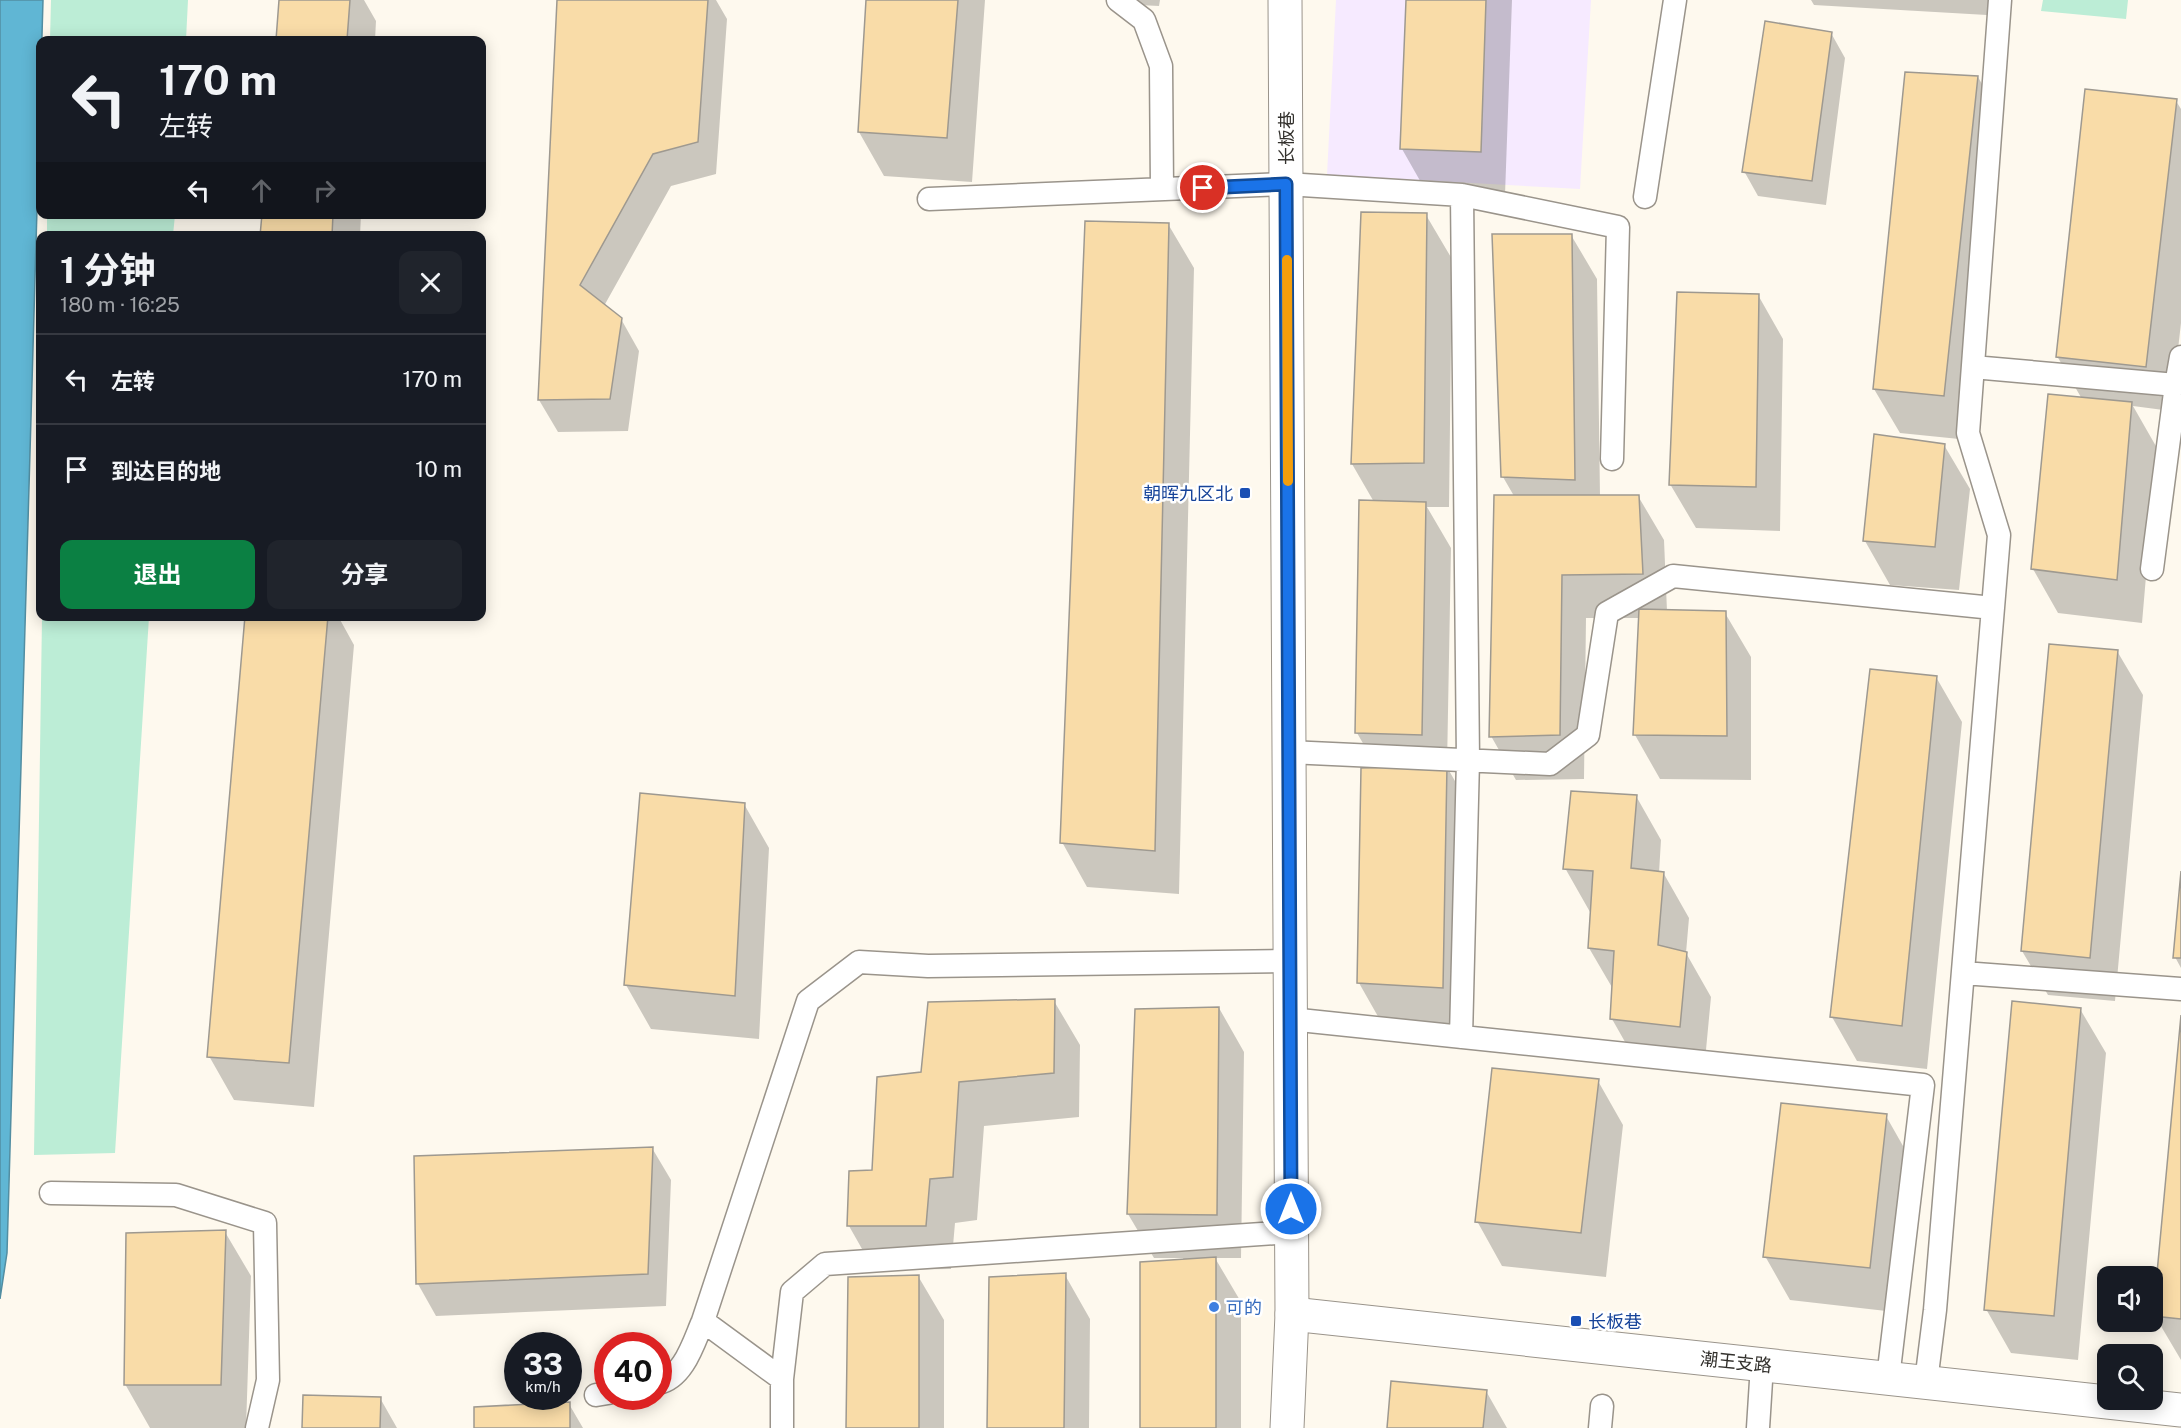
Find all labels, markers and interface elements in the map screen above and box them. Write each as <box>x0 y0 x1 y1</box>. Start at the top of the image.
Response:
text: 170 m <box>159 55 277 104</box>
icon: left <box>60 60 138 138</box>
text: 左转 <box>159 110 213 142</box>
street label: 长板巷 <box>1276 111 1297 165</box>
pin <box>1177 162 1228 213</box>
icon: arrive <box>1186 171 1219 204</box>
icon: left <box>182 174 215 207</box>
icon: ahead <box>245 174 278 207</box>
icon: right <box>308 174 341 207</box>
text: 1 分钟 <box>60 249 156 291</box>
button: close <box>399 251 462 314</box>
text: 180 m · 16:25 <box>60 293 180 317</box>
icon: left <box>60 363 93 396</box>
text: 170 m <box>402 366 462 392</box>
text: 左转 <box>111 368 155 394</box>
icon: arrive <box>60 453 93 486</box>
text: 10 m <box>415 456 462 482</box>
text: 到达目的地 <box>111 458 221 484</box>
place label: 朝晖九区北 <box>1143 483 1233 504</box>
marker: 朝晖九区北 <box>1238 486 1252 500</box>
button: 退出 <box>60 540 255 609</box>
button: 分享 <box>267 540 462 609</box>
position arrow <box>1259 1177 1323 1241</box>
map controls <box>2097 1266 2163 1410</box>
button: sound <box>2097 1266 2163 1332</box>
place label: 可的 <box>1226 1297 1262 1318</box>
marker: 可的 <box>1207 1300 1221 1314</box>
place label: 长板巷 <box>1588 1311 1642 1332</box>
marker: 长板巷 <box>1569 1314 1583 1328</box>
speed limit sign: 40 <box>594 1332 672 1410</box>
button: search <box>2097 1344 2163 1410</box>
text: 33 <box>523 1346 563 1382</box>
street label: 潮王支路 <box>1699 1348 1773 1376</box>
text: km/h <box>525 1378 561 1395</box>

